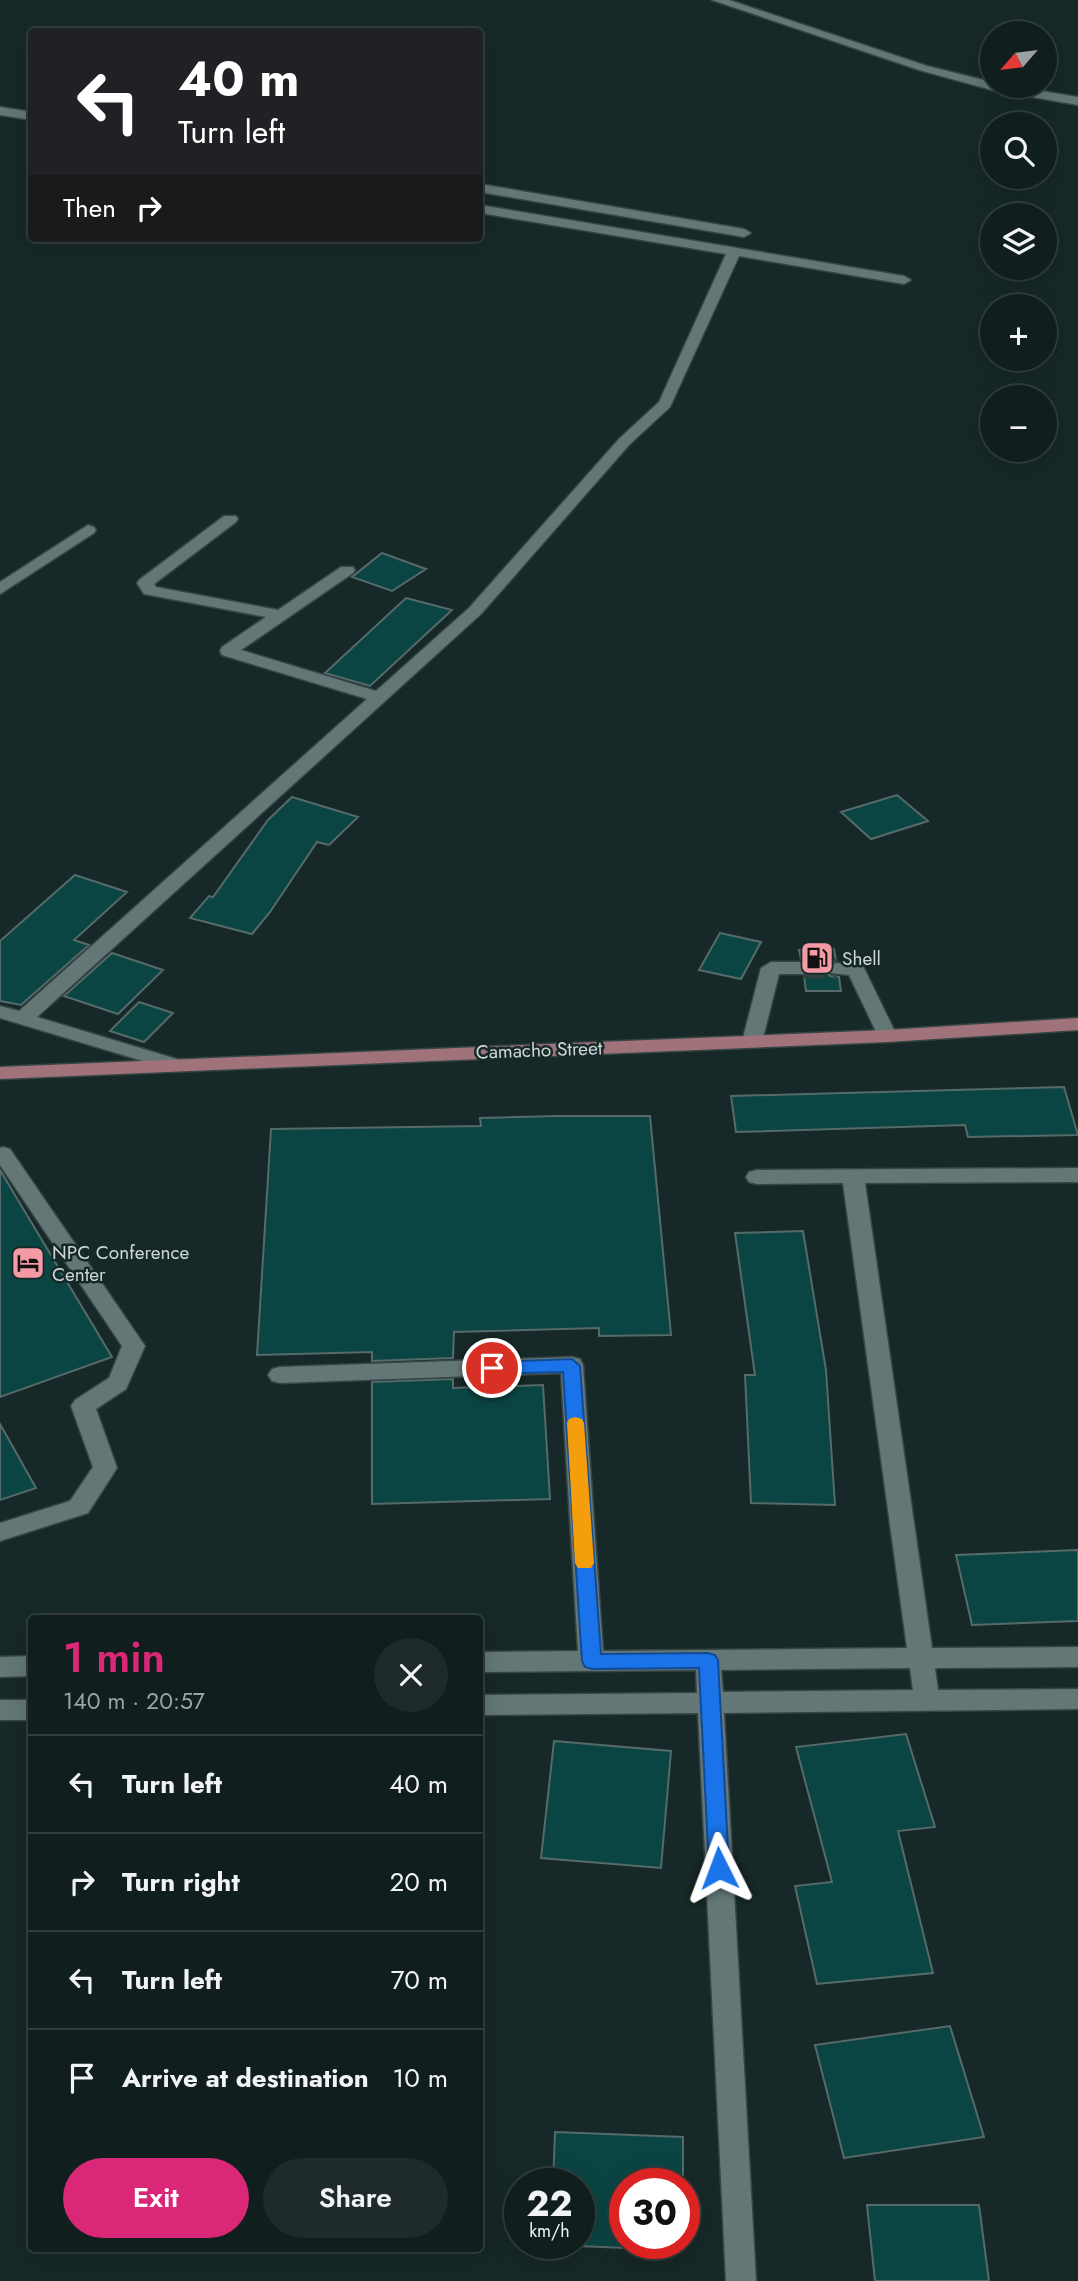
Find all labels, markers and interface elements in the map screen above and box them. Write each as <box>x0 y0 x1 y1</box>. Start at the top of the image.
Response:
north arrow <box>980 21 1057 98</box>
map controls <box>980 21 1057 462</box>
text: 40 m <box>178 44 300 114</box>
icon: left <box>63 56 154 147</box>
text: Turn left <box>178 109 285 155</box>
button: search <box>980 112 1057 189</box>
text: Then <box>63 189 116 227</box>
icon: right <box>130 189 168 227</box>
button: layers <box>980 203 1057 280</box>
button: + <box>980 294 1057 371</box>
button: − <box>980 385 1057 462</box>
fuel station icon: Shell <box>798 939 836 977</box>
place label: Shell <box>842 945 881 972</box>
street label: Camacho Street <box>475 1034 603 1066</box>
place label: NPC Conference Center <box>52 1239 190 1288</box>
hotel icon: NPC Conference Center <box>9 1244 47 1282</box>
pin <box>462 1338 522 1398</box>
icon: arrive <box>473 1349 511 1387</box>
text: 1 min <box>63 1627 165 1688</box>
button: close <box>374 1638 448 1712</box>
text: 140 m · 20:57 <box>63 1684 205 1718</box>
icon: left <box>63 1765 101 1803</box>
text: Turn left <box>122 1765 222 1803</box>
text: 40 m <box>389 1765 448 1803</box>
position arrow <box>682 1831 756 1905</box>
icon: right <box>63 1863 101 1901</box>
text: Turn right <box>122 1863 240 1901</box>
text: 20 m <box>390 1863 448 1901</box>
icon: left <box>63 1961 101 1999</box>
text: Turn left <box>122 1961 222 1999</box>
text: 70 m <box>391 1961 448 1999</box>
icon: arrive <box>63 2059 101 2097</box>
text: Arrive at destination <box>122 2059 369 2097</box>
text: 10 m <box>393 2059 448 2097</box>
button: Exit <box>63 2158 249 2238</box>
button: Share <box>263 2158 448 2238</box>
speed limit sign: 30 <box>609 2168 700 2259</box>
text: 22 <box>527 2179 572 2229</box>
text: km/h <box>529 2218 570 2244</box>

